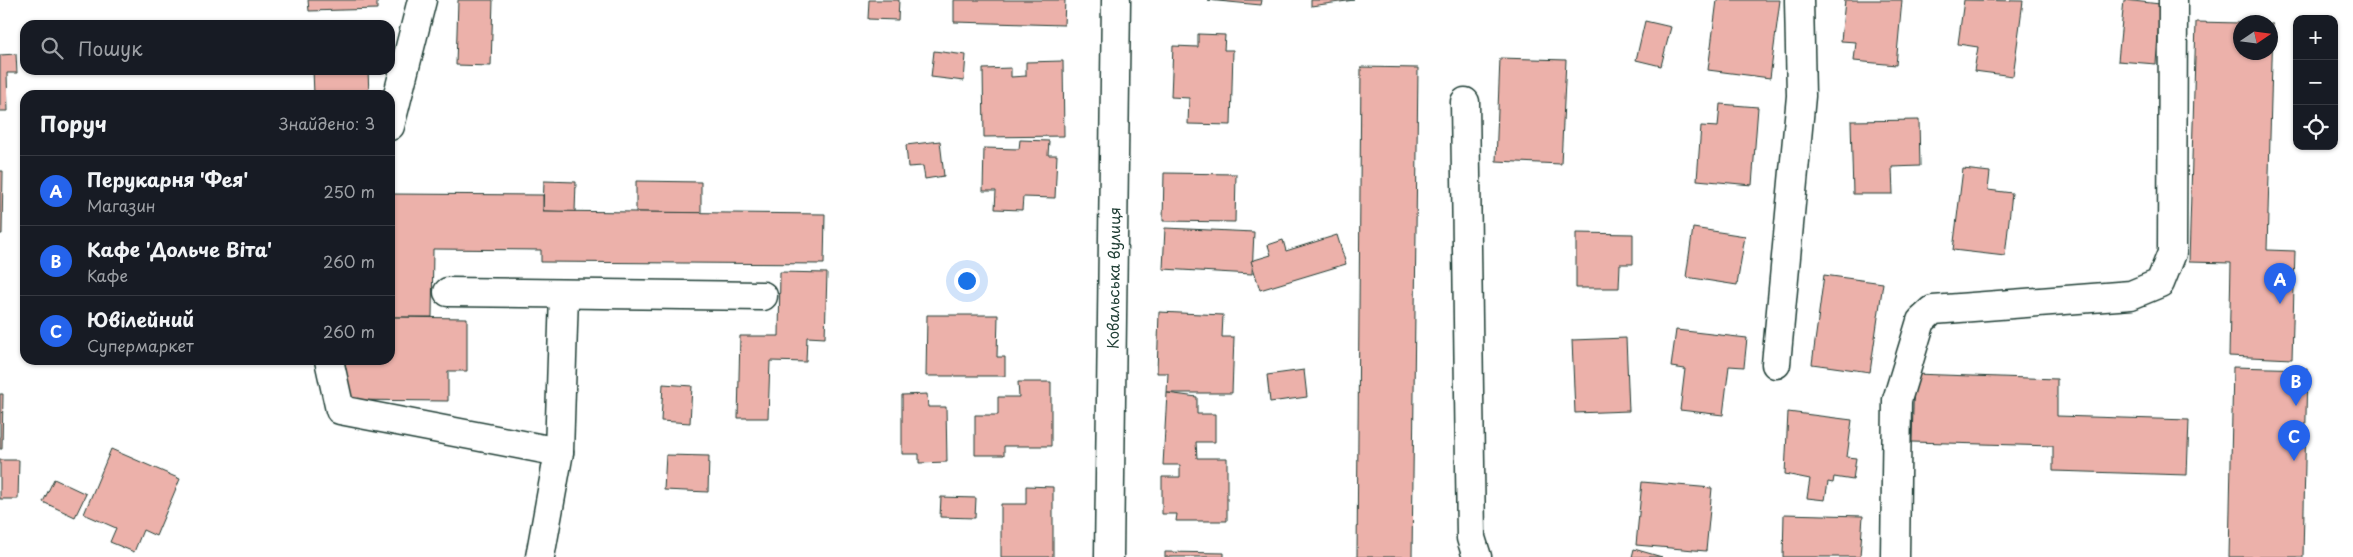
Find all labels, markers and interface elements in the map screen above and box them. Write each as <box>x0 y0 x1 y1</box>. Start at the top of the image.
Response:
north arrow <box>2233 15 2278 60</box>
map controls <box>2293 15 2338 150</box>
button: + <box>2293 15 2338 60</box>
search box <box>20 20 395 75</box>
icon: search <box>38 34 66 62</box>
text: Пошук <box>78 34 143 62</box>
button: − <box>2293 60 2338 105</box>
button: locate <box>2293 105 2338 150</box>
text: Поруч <box>40 107 107 139</box>
text: Знайдено: 3 <box>279 111 375 135</box>
text: Перукарня 'Фея' <box>87 165 248 193</box>
text: A <box>50 179 62 203</box>
text: 250 m <box>324 179 375 203</box>
text: Магазин <box>87 193 156 217</box>
street label: Ковальська вулиця <box>1100 207 1125 349</box>
text: Кафе 'Дольче Віта' <box>87 235 272 263</box>
text: B <box>51 249 61 273</box>
text: 260 m <box>323 249 375 273</box>
text: Кафе <box>87 263 128 287</box>
pin: A <box>2264 263 2296 304</box>
your location <box>954 268 980 294</box>
text: Ювілейний <box>87 305 194 333</box>
text: C <box>50 319 62 343</box>
text: 260 m <box>323 319 375 343</box>
text: Супермаркет <box>87 333 194 357</box>
pin: B <box>2280 365 2312 406</box>
pin: C <box>2278 420 2310 461</box>

